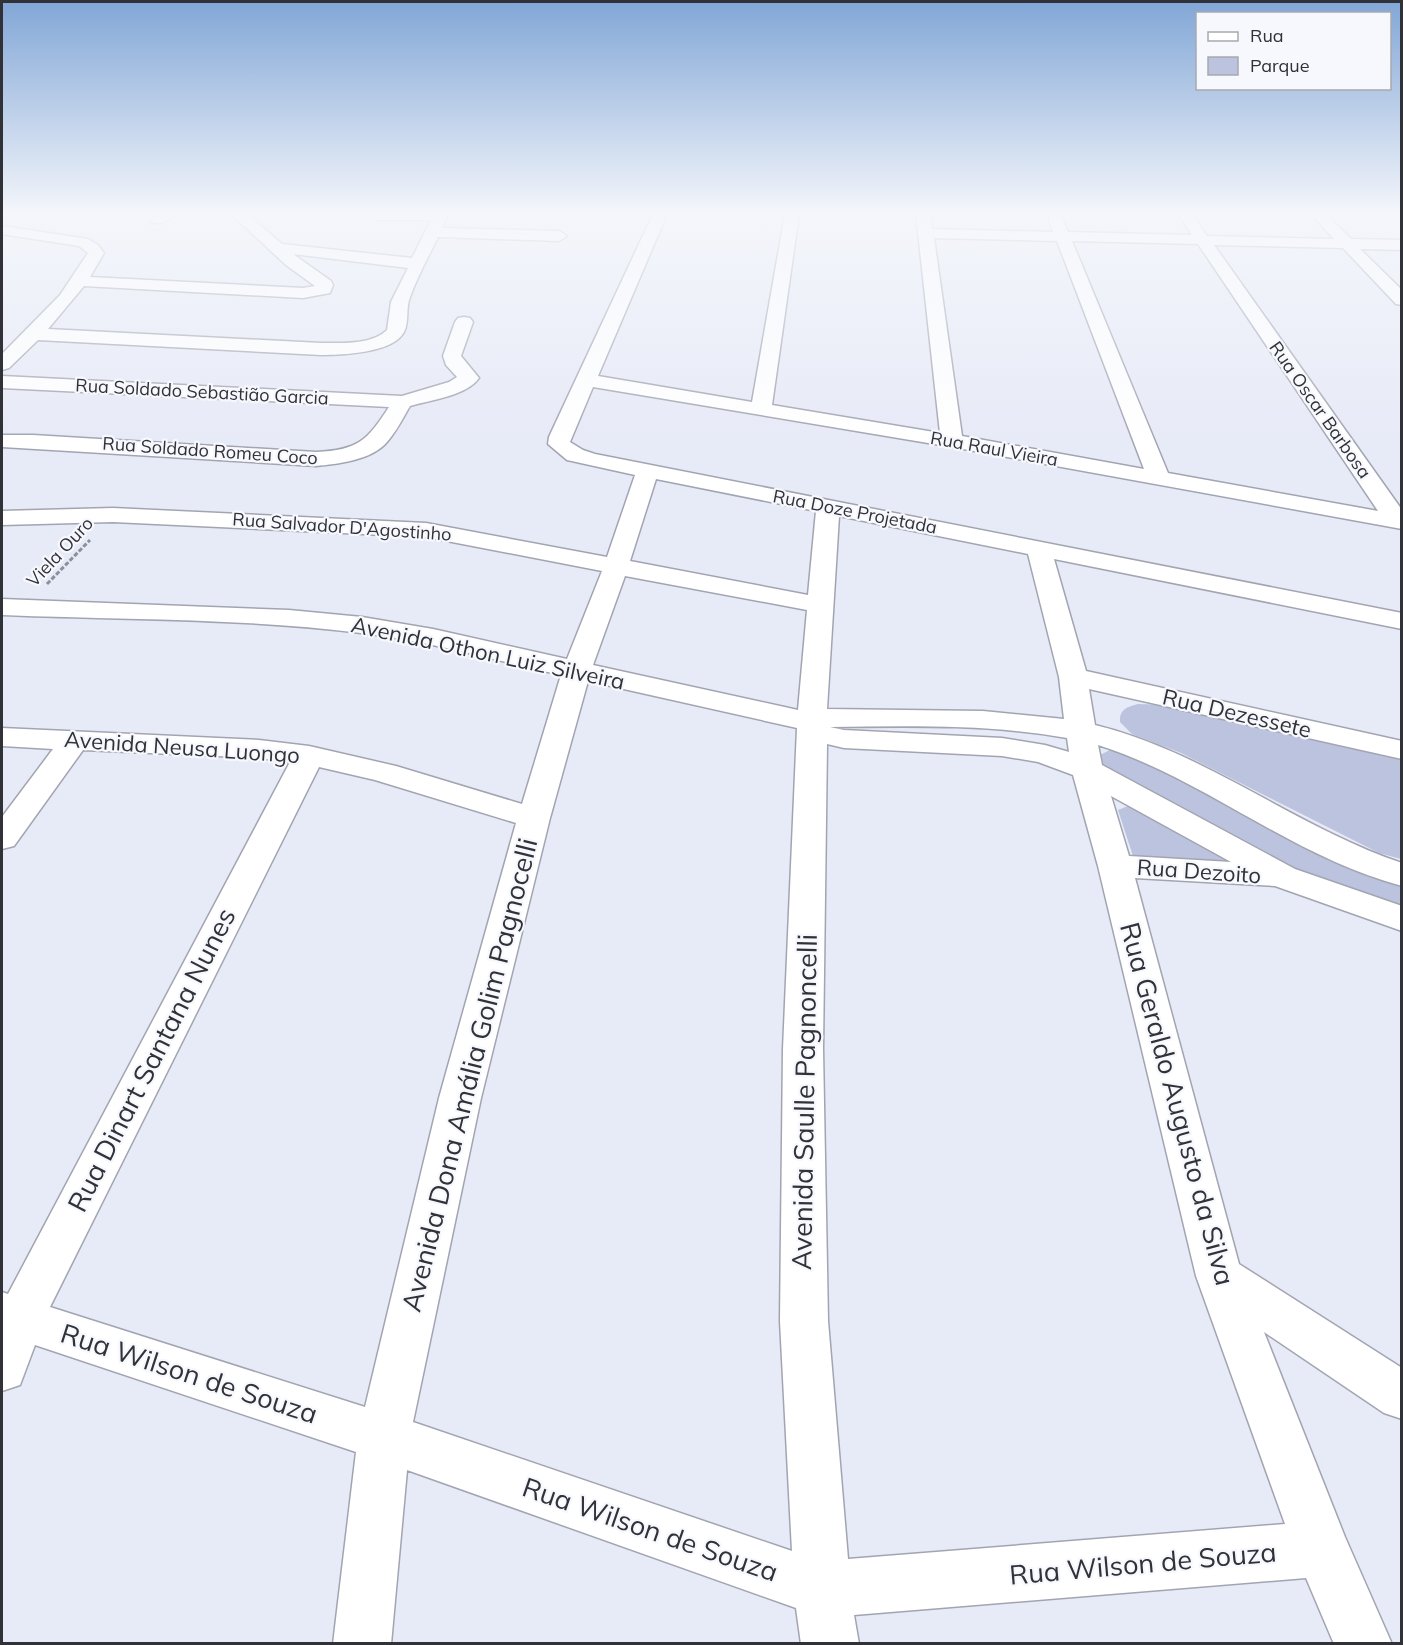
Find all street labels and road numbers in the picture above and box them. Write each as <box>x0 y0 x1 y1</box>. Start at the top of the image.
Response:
street label: Rua Oscar Barbosa <box>1264 337 1376 483</box>
street label: Rua Soldado Sebastião Garcia <box>75 373 329 410</box>
street label: Rua Raul Vieira <box>929 426 1060 471</box>
street label: Rua Soldado Romeu Coco <box>102 432 318 469</box>
street label: Rua Doze Projetada <box>771 484 939 539</box>
street label: Rua Salvador D'Agostinho <box>232 507 452 546</box>
street label: Viela Ouro <box>21 512 98 591</box>
street label: Avenida Othon Luiz Silveira <box>349 610 627 696</box>
street label: Rua Dezessete <box>1160 682 1314 744</box>
street label: Avenida Neusa Luongo <box>63 725 301 769</box>
street label: Avenida Dona Amália Golim Pagnocelli <box>394 835 544 1315</box>
street label: Rua Dezoito <box>1136 853 1262 889</box>
street label: Rua Dinart Santana Nunes <box>60 902 243 1217</box>
street label: Rua Geraldo Augusto da Silva <box>1113 918 1243 1289</box>
street label: Avenida Saulle Pagnoncelli <box>784 934 824 1270</box>
street label: Rua Wilson de Souza <box>57 1315 322 1431</box>
street label: Rua Wilson de Souza <box>518 1469 783 1589</box>
street label: Rua Wilson de Souza <box>1008 1534 1278 1592</box>

